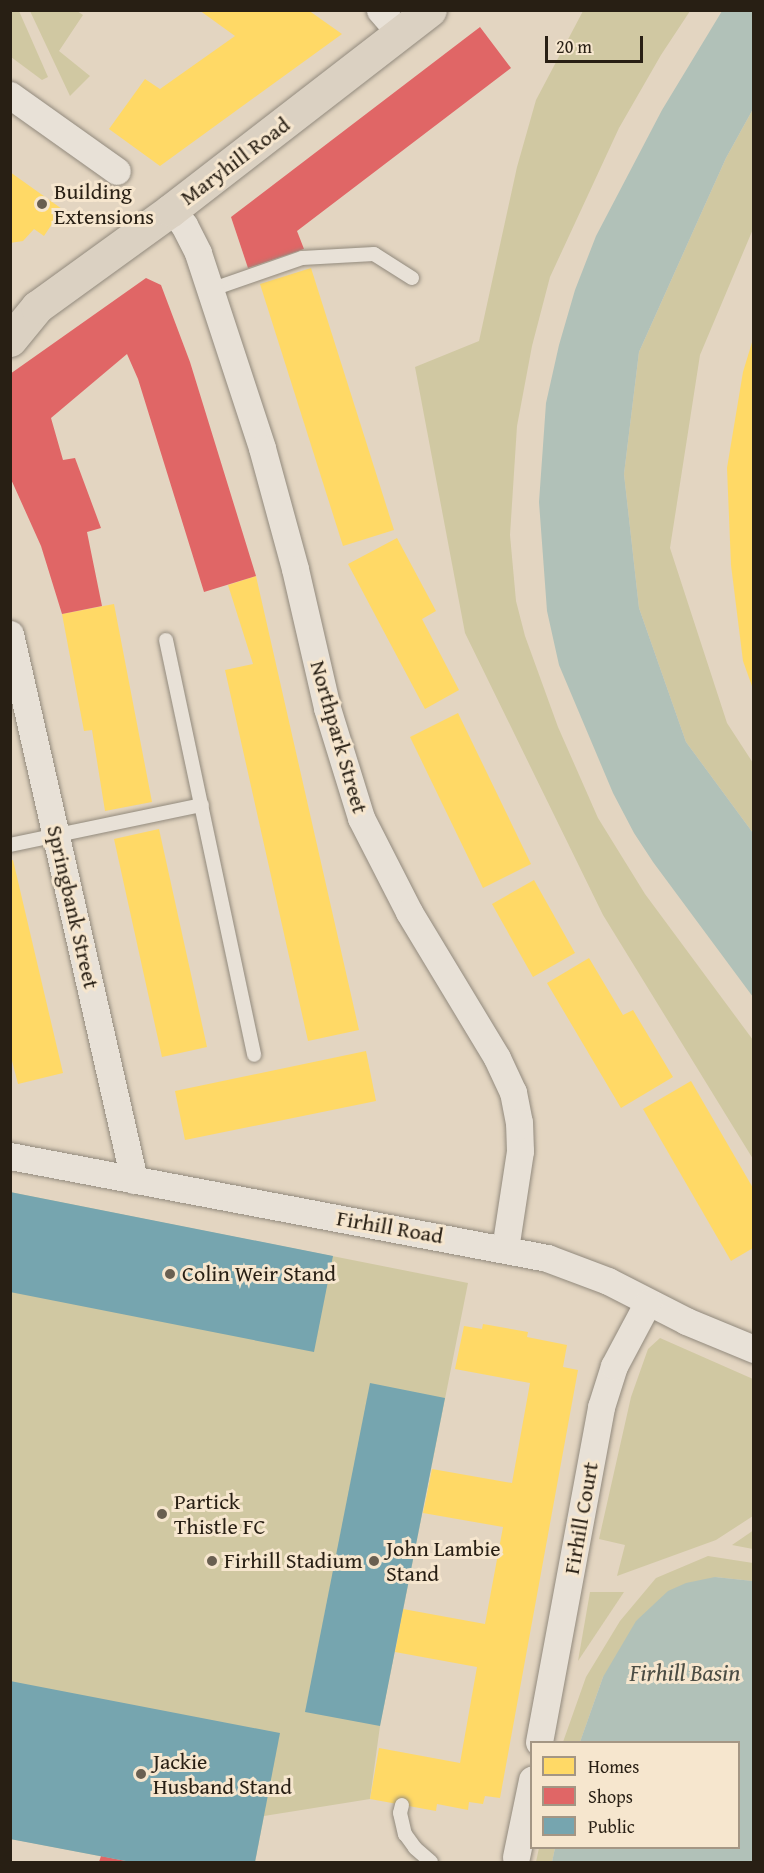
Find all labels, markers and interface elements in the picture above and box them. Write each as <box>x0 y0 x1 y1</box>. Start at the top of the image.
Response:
scale bar <box>548 24 646 62</box>
text: 20 m <box>556 33 592 60</box>
street label: Maryhill Road <box>175 111 295 211</box>
place label: Building Extensions <box>54 178 154 230</box>
marker: Building Extensions <box>35 197 49 211</box>
street label: Northpark Street <box>305 658 373 816</box>
street label: Springbank Street <box>41 823 105 991</box>
street label: Firhill Road <box>335 1205 445 1249</box>
place label: Colin Weir Stand <box>182 1261 336 1287</box>
marker: Colin Weir Stand <box>163 1267 177 1281</box>
street label: Firhill Court <box>558 1460 604 1576</box>
place label: Partick Thistle FC <box>174 1488 265 1540</box>
marker: Partick Thistle FC <box>155 1507 169 1521</box>
place label: John Lambie Stand <box>386 1535 501 1586</box>
place label: Firhill Stadium <box>224 1548 362 1574</box>
marker: Firhill Stadium <box>205 1554 219 1568</box>
marker: John Lambie Stand <box>367 1554 381 1568</box>
water label: Firhill Basin <box>630 1659 740 1687</box>
legend <box>530 1741 740 1849</box>
place label: Jackie Husband Stand <box>153 1748 292 1800</box>
text: Homes <box>588 1753 639 1780</box>
marker: Jackie Husband Stand <box>134 1767 148 1781</box>
text: Shops <box>588 1783 633 1810</box>
text: Public <box>588 1813 635 1840</box>

